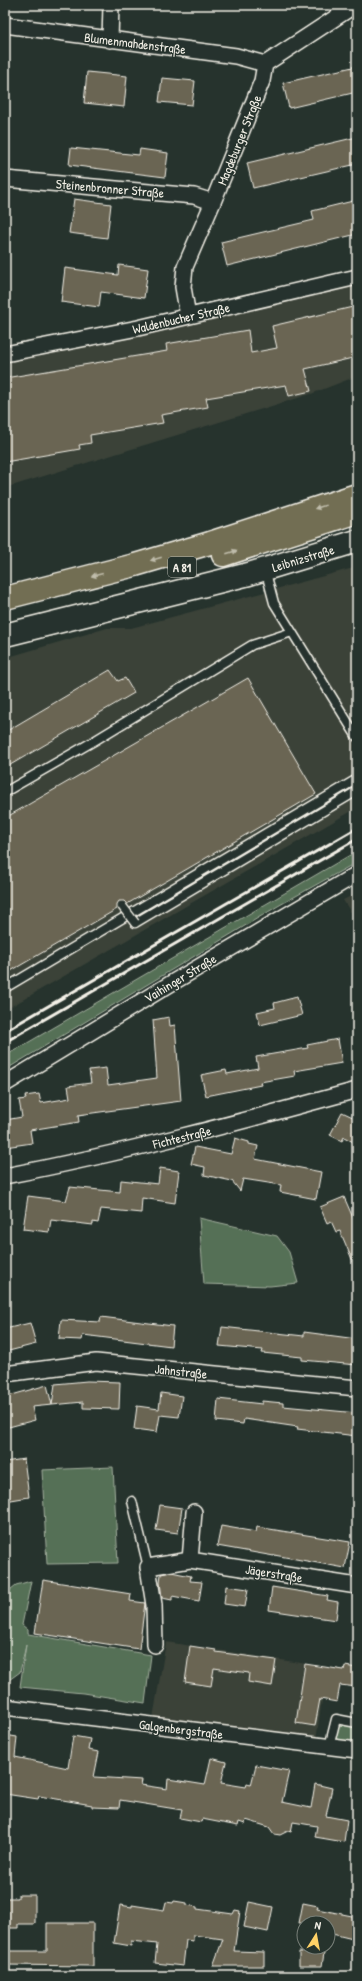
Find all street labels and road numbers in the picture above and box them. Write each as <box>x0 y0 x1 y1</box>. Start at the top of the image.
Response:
street label: Blumenmahdenstraße <box>83 28 187 58</box>
street label: Magdeburger Straße <box>213 92 265 188</box>
street label: Steinenbronner Straße <box>55 174 165 202</box>
street label: Waldenbucher Straße <box>130 298 232 338</box>
street label: Leibnizstraße <box>270 540 336 576</box>
road number: A 81 <box>168 557 196 577</box>
street label: Vaihinger Straße <box>141 949 219 1007</box>
street label: Fichtestraße <box>150 1121 213 1153</box>
street label: Jahnstraße <box>154 1359 208 1383</box>
street label: Jägerstraße <box>244 1560 304 1586</box>
street label: Galgenbergstraße <box>138 1715 224 1743</box>

